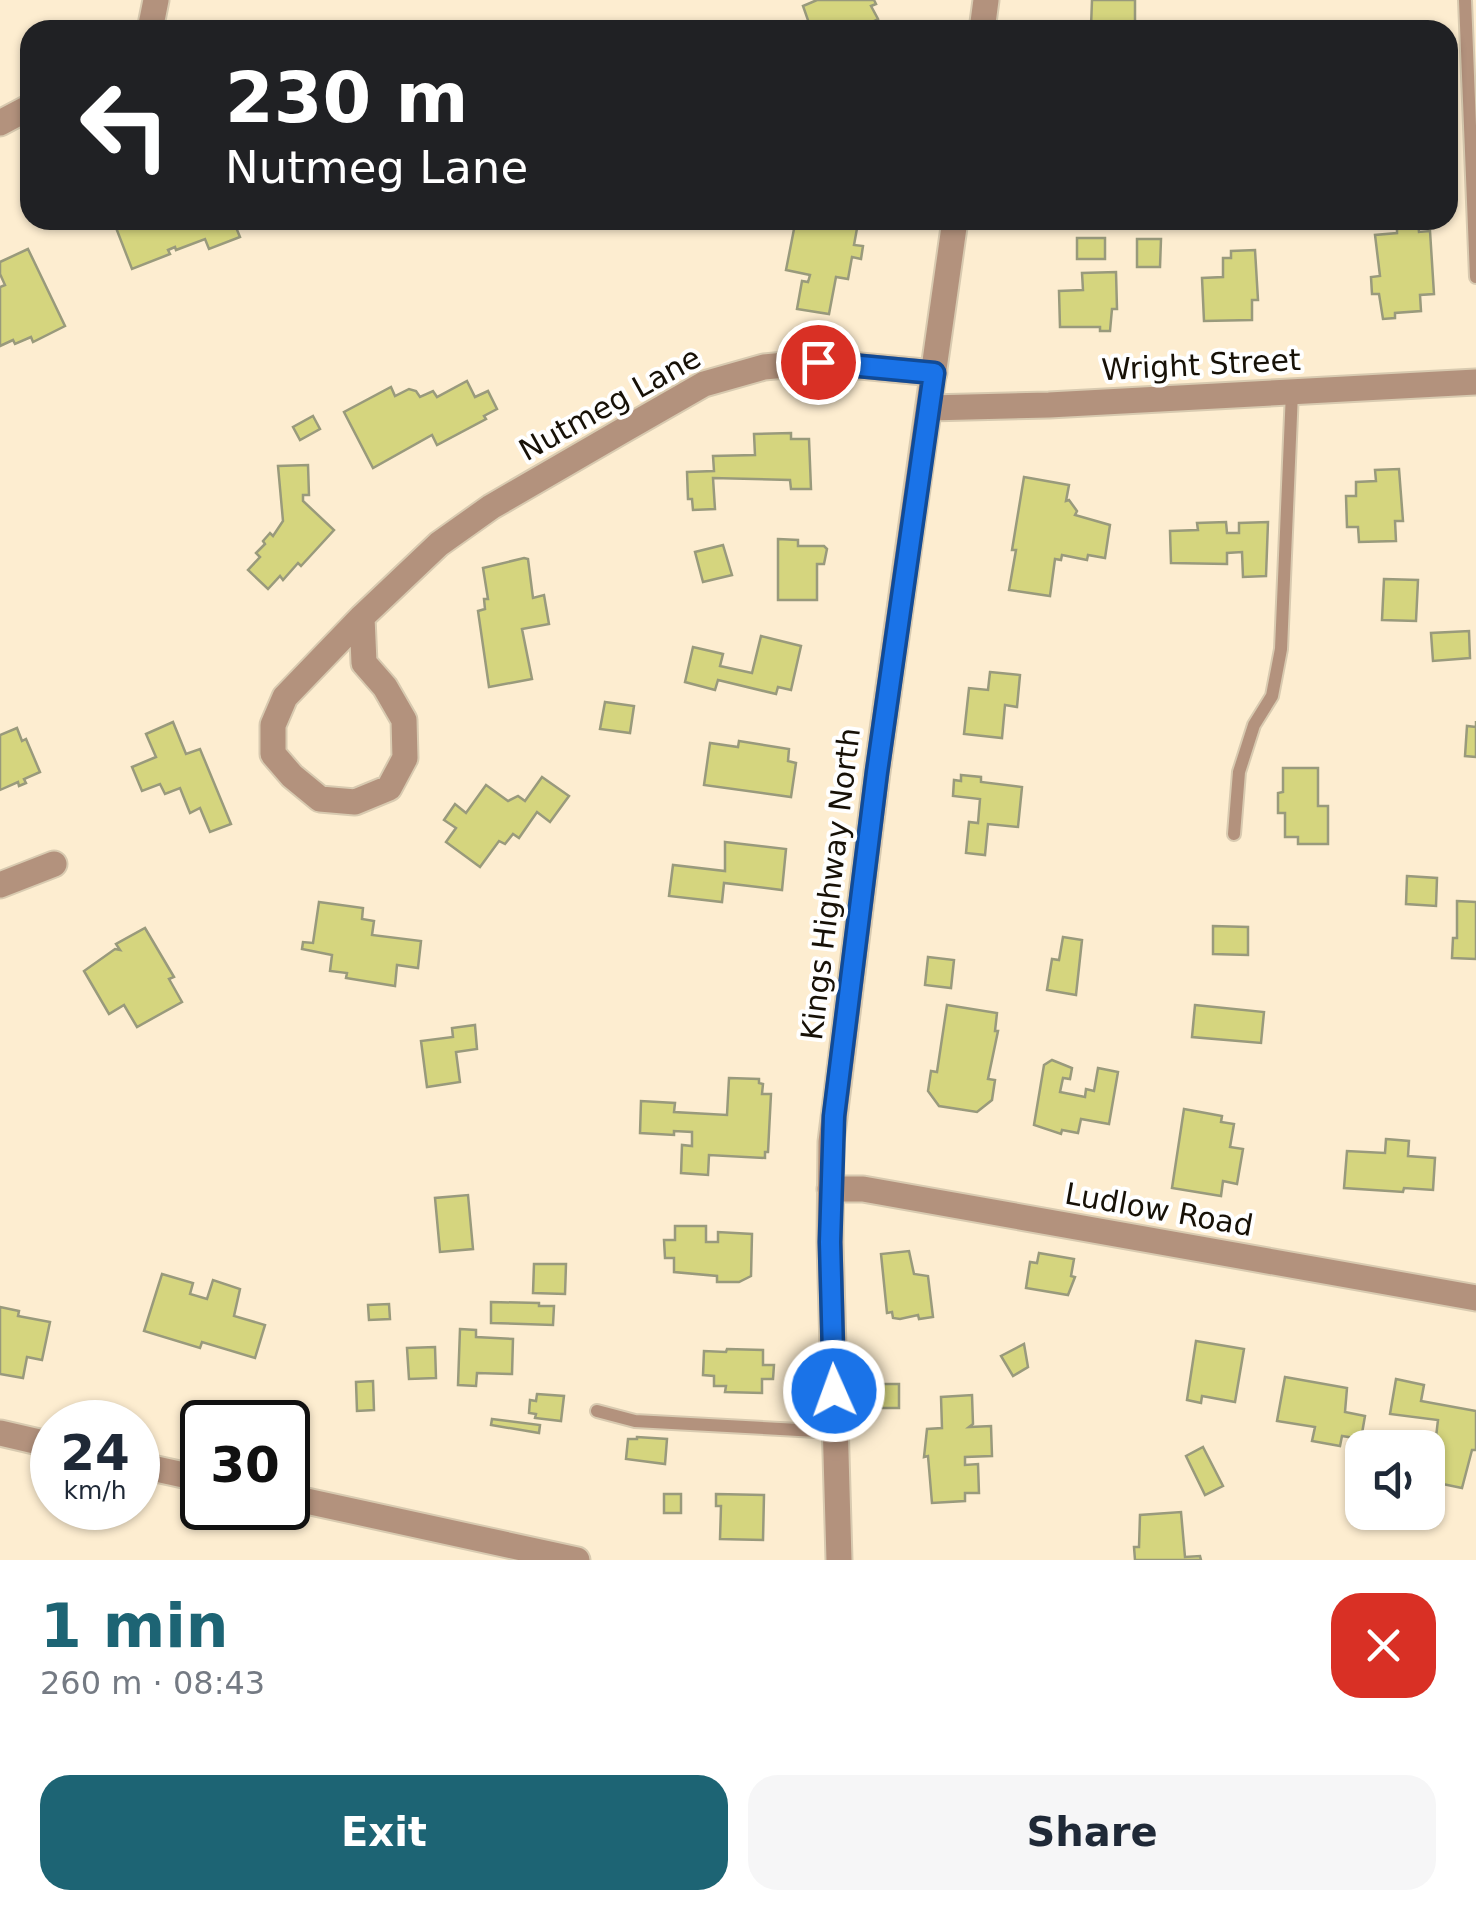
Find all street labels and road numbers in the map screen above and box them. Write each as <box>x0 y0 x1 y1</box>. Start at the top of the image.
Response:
street label: Nutmeg Lane <box>513 339 707 468</box>
street label: Wright Street <box>1100 342 1302 387</box>
street label: Kings Highway North <box>794 726 867 1042</box>
street label: Ludlow Road <box>1062 1176 1256 1243</box>

